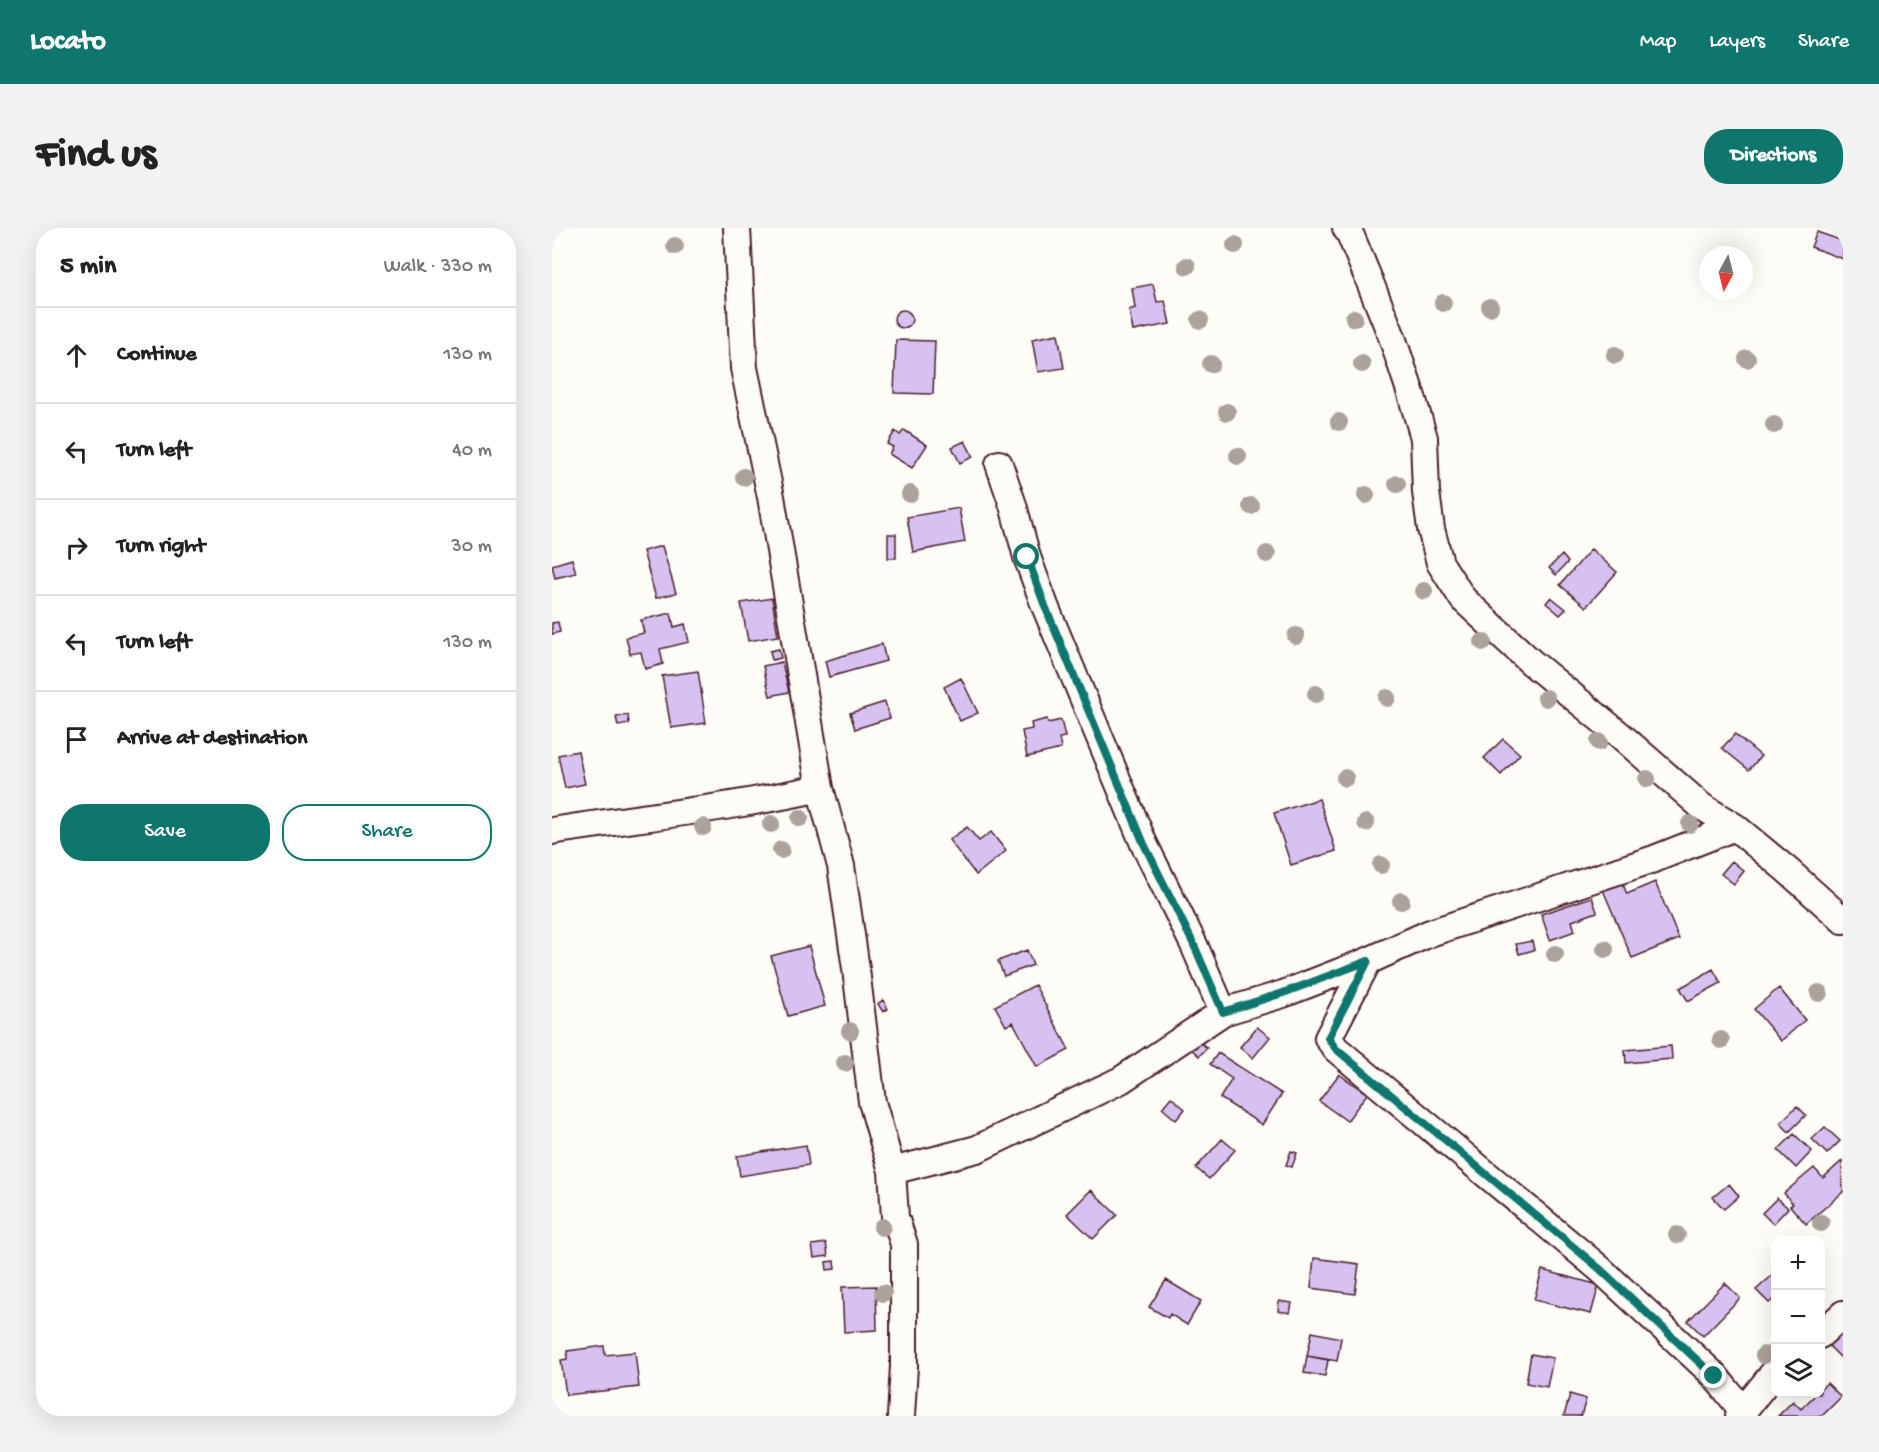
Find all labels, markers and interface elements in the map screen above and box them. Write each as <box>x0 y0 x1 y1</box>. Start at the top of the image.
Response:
text: Locato <box>30 26 106 59</box>
text: Map <box>1640 30 1676 55</box>
text: Layers <box>1709 30 1765 55</box>
text: Share <box>1798 30 1849 55</box>
button: Directions <box>1704 129 1843 184</box>
text: Find us <box>36 132 156 181</box>
north arrow <box>1699 246 1753 300</box>
text: 5 min <box>60 252 116 283</box>
text: Walk · 330 m <box>384 256 492 279</box>
icon: ahead <box>60 339 93 372</box>
text: Continue <box>117 342 197 368</box>
text: 130 m <box>443 344 492 367</box>
icon: left <box>60 435 93 468</box>
text: Turn left <box>117 438 191 464</box>
text: 40 m <box>452 440 492 463</box>
icon: right <box>60 531 93 564</box>
text: Turn right <box>117 534 205 560</box>
text: 30 m <box>451 536 492 559</box>
route start <box>1013 543 1039 569</box>
icon: left <box>60 627 93 660</box>
text: Turn left <box>117 630 191 656</box>
text: 130 m <box>443 632 492 655</box>
icon: arrive <box>60 723 93 756</box>
text: Arrive at destination <box>117 726 307 752</box>
button: Save <box>60 804 270 861</box>
button: Share <box>282 804 492 861</box>
map controls <box>1771 1236 1825 1398</box>
button: + <box>1771 1236 1825 1290</box>
button: − <box>1771 1290 1825 1344</box>
button: layers <box>1771 1344 1825 1398</box>
route end <box>1700 1362 1726 1388</box>

